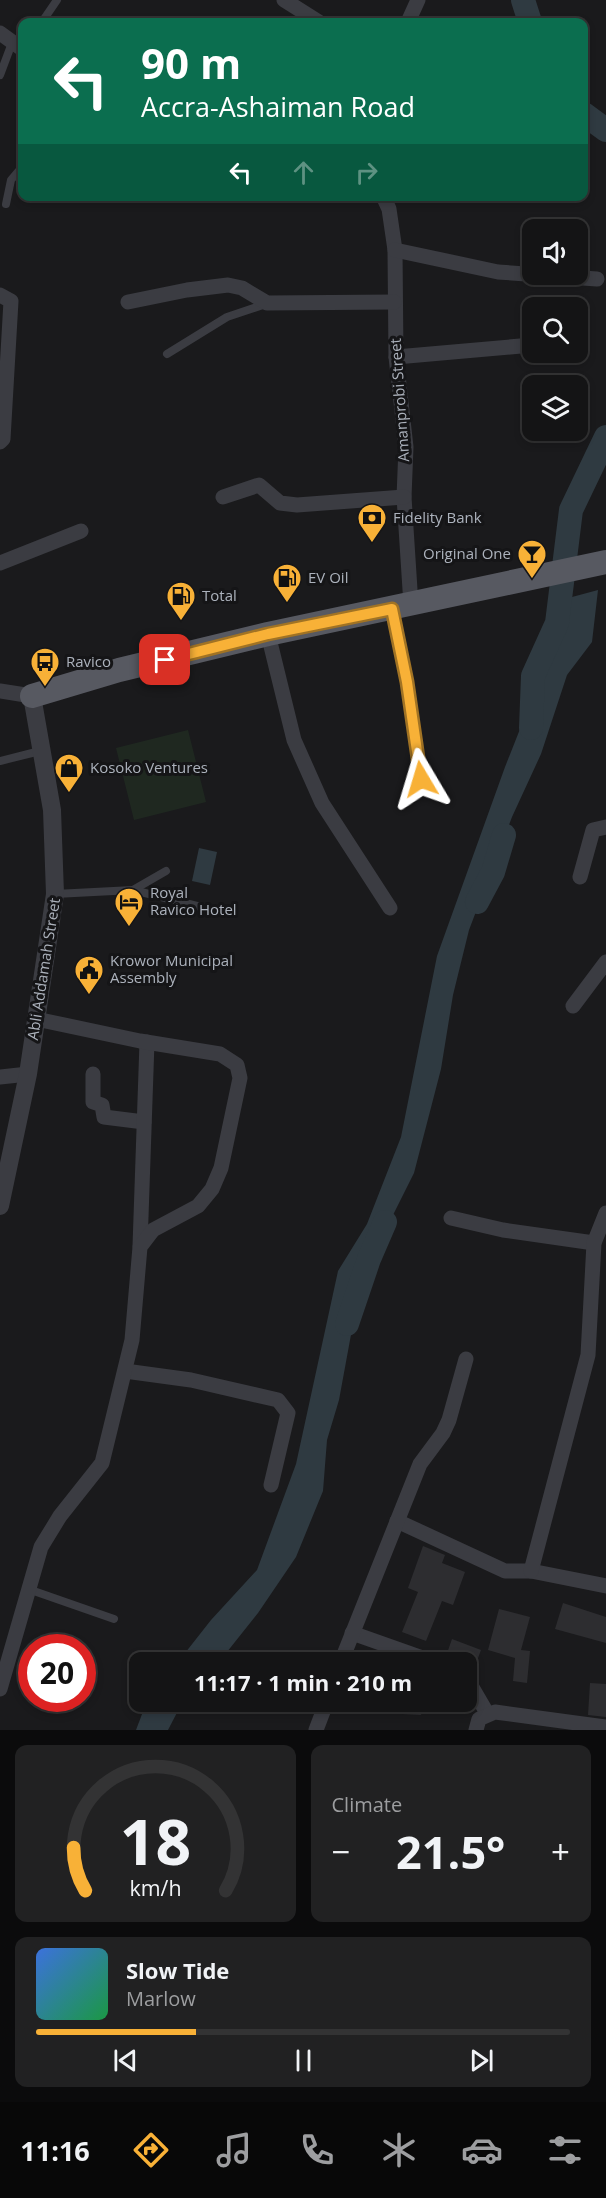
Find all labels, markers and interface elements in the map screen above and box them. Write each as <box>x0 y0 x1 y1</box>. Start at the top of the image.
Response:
text: 90 m <box>141 34 241 91</box>
icon: left <box>42 42 120 120</box>
text: Accra-Ashaiman Road <box>141 88 415 125</box>
icon: left <box>224 156 257 189</box>
icon: ahead <box>287 156 320 189</box>
icon: right <box>350 156 383 189</box>
map controls <box>522 219 588 441</box>
button: sound <box>522 219 588 285</box>
button: search <box>522 297 588 363</box>
street label: Amanprobi Street <box>385 338 413 463</box>
button: layers <box>522 375 588 441</box>
bank icon: Fidelity Bank <box>356 502 388 544</box>
place label: Fidelity Bank <box>393 507 482 527</box>
bar icon: Original One <box>516 538 548 580</box>
place label: Original One <box>423 543 511 563</box>
fuel station icon: EV Oil <box>271 562 303 604</box>
place label: EV Oil <box>308 567 348 587</box>
fuel station icon: Total <box>165 580 197 622</box>
place label: Total <box>202 585 237 605</box>
pin <box>139 634 190 685</box>
icon: arrive <box>148 643 181 676</box>
bus stop icon: Ravico <box>29 646 61 688</box>
place label: Ravico <box>66 651 111 671</box>
position arrow <box>389 747 453 811</box>
shop icon: Kosoko Ventures <box>53 752 85 794</box>
place label: Kosoko Ventures <box>90 757 208 777</box>
place label: Royal Ravico Hotel <box>150 882 237 919</box>
hotel icon: Royal Ravico Hotel <box>113 886 145 928</box>
street label: Abli Addamah Street <box>22 896 64 1041</box>
place label: Krowor Municipal Assembly <box>110 950 233 987</box>
public building icon: Krowor Municipal Assembly <box>73 954 105 996</box>
speed limit sign: 20 <box>18 1634 96 1712</box>
text: 11:17 · 1 min · 210 m <box>194 1667 412 1697</box>
text: Climate <box>332 1791 402 1818</box>
text: 18 <box>120 1798 191 1883</box>
text: 21.5° <box>396 1821 505 1882</box>
text: − <box>332 1829 350 1874</box>
text: + <box>551 1829 570 1874</box>
text: km/h <box>129 1873 181 1902</box>
text: Slow Tide <box>126 1955 229 1985</box>
text: Marlow <box>126 1985 196 2012</box>
icon: previous <box>109 2044 142 2077</box>
icon: pause <box>287 2044 320 2077</box>
icon: next <box>465 2044 498 2077</box>
icon: directions <box>130 2129 172 2171</box>
icon: music <box>213 2129 255 2171</box>
icon: phone <box>296 2129 338 2171</box>
icon: climate <box>378 2129 420 2171</box>
icon: car <box>461 2129 503 2171</box>
icon: filters <box>544 2129 586 2171</box>
text: 11:16 <box>20 2132 90 2169</box>

